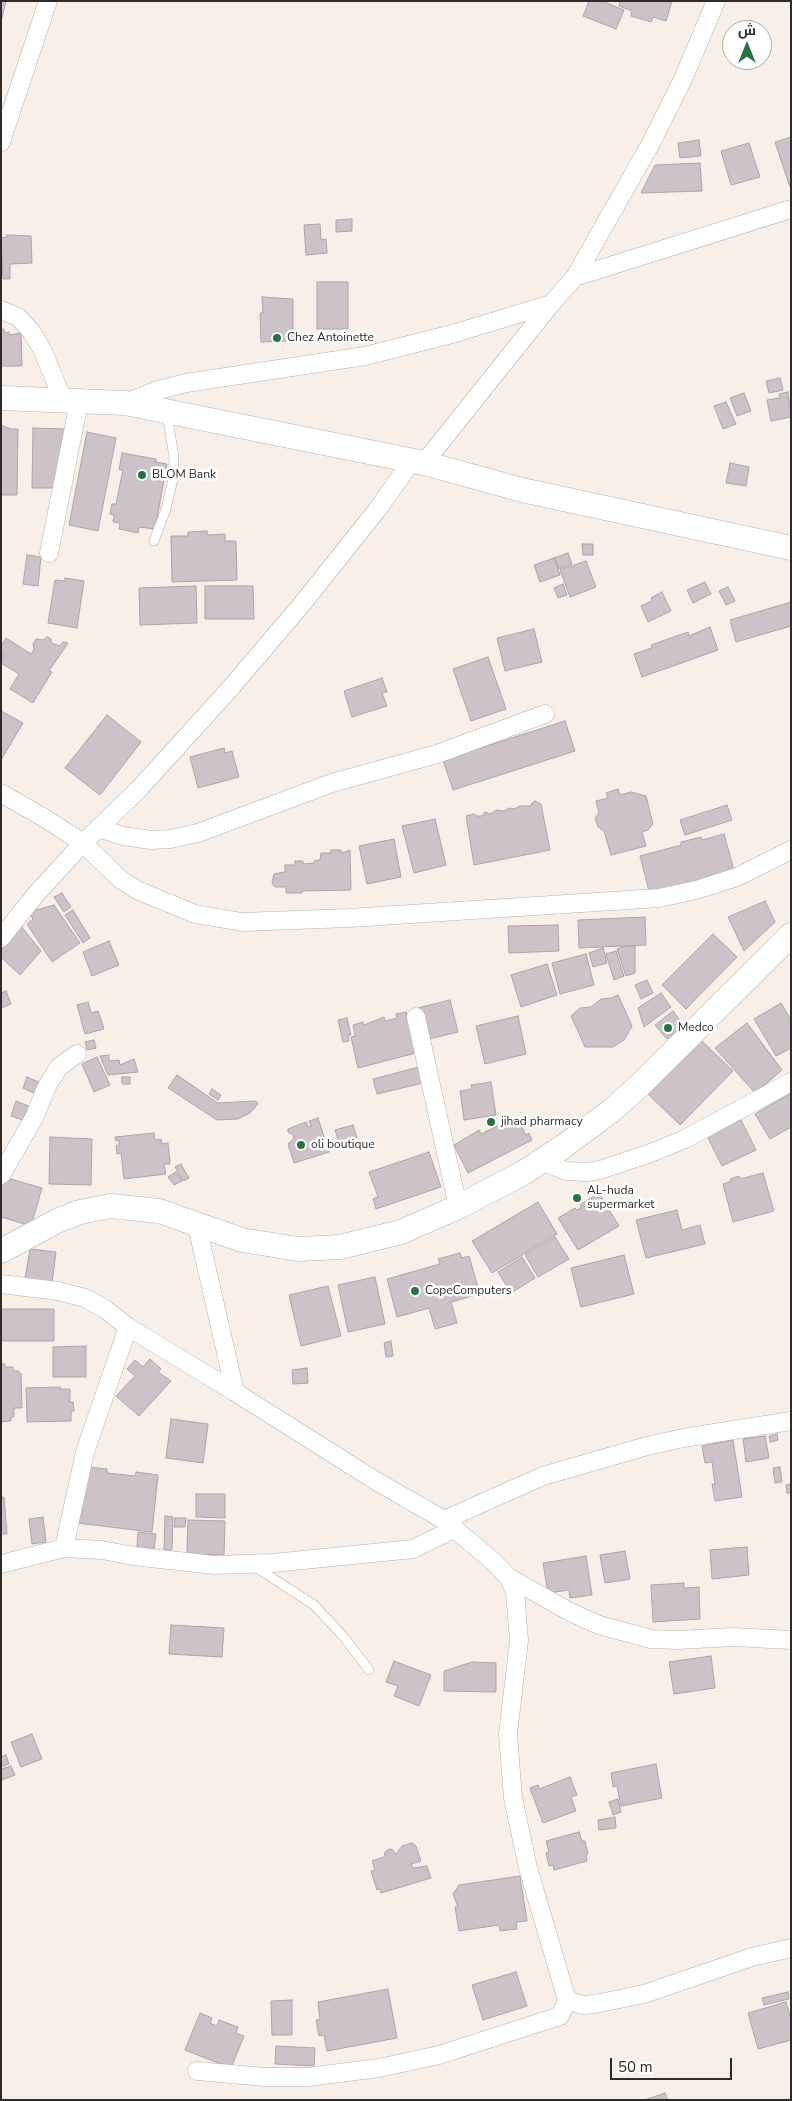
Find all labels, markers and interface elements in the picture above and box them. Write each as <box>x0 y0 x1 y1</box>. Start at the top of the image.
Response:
north arrow <box>722 20 772 70</box>
text: ش <box>738 21 756 40</box>
place label: Chez Antoinette <box>287 331 374 345</box>
marker: Chez Antoinette <box>271 332 283 344</box>
place label: BLOM Bank <box>152 468 216 482</box>
marker: BLOM Bank <box>136 469 148 481</box>
place label: Medco <box>678 1021 714 1035</box>
marker: Medco <box>662 1022 674 1034</box>
place label: jihad pharmacy <box>501 1115 583 1129</box>
marker: jihad pharmacy <box>485 1116 497 1128</box>
place label: oli boutique <box>311 1138 375 1152</box>
marker: oli boutique <box>295 1139 307 1151</box>
place label: AL-huda supermarket <box>587 1184 655 1212</box>
marker: AL-huda supermarket <box>571 1192 583 1204</box>
place label: CopeComputers <box>425 1284 512 1298</box>
marker: CopeComputers <box>409 1285 421 1297</box>
scale bar <box>612 2048 734 2080</box>
text: 50 m <box>618 2057 653 2077</box>

